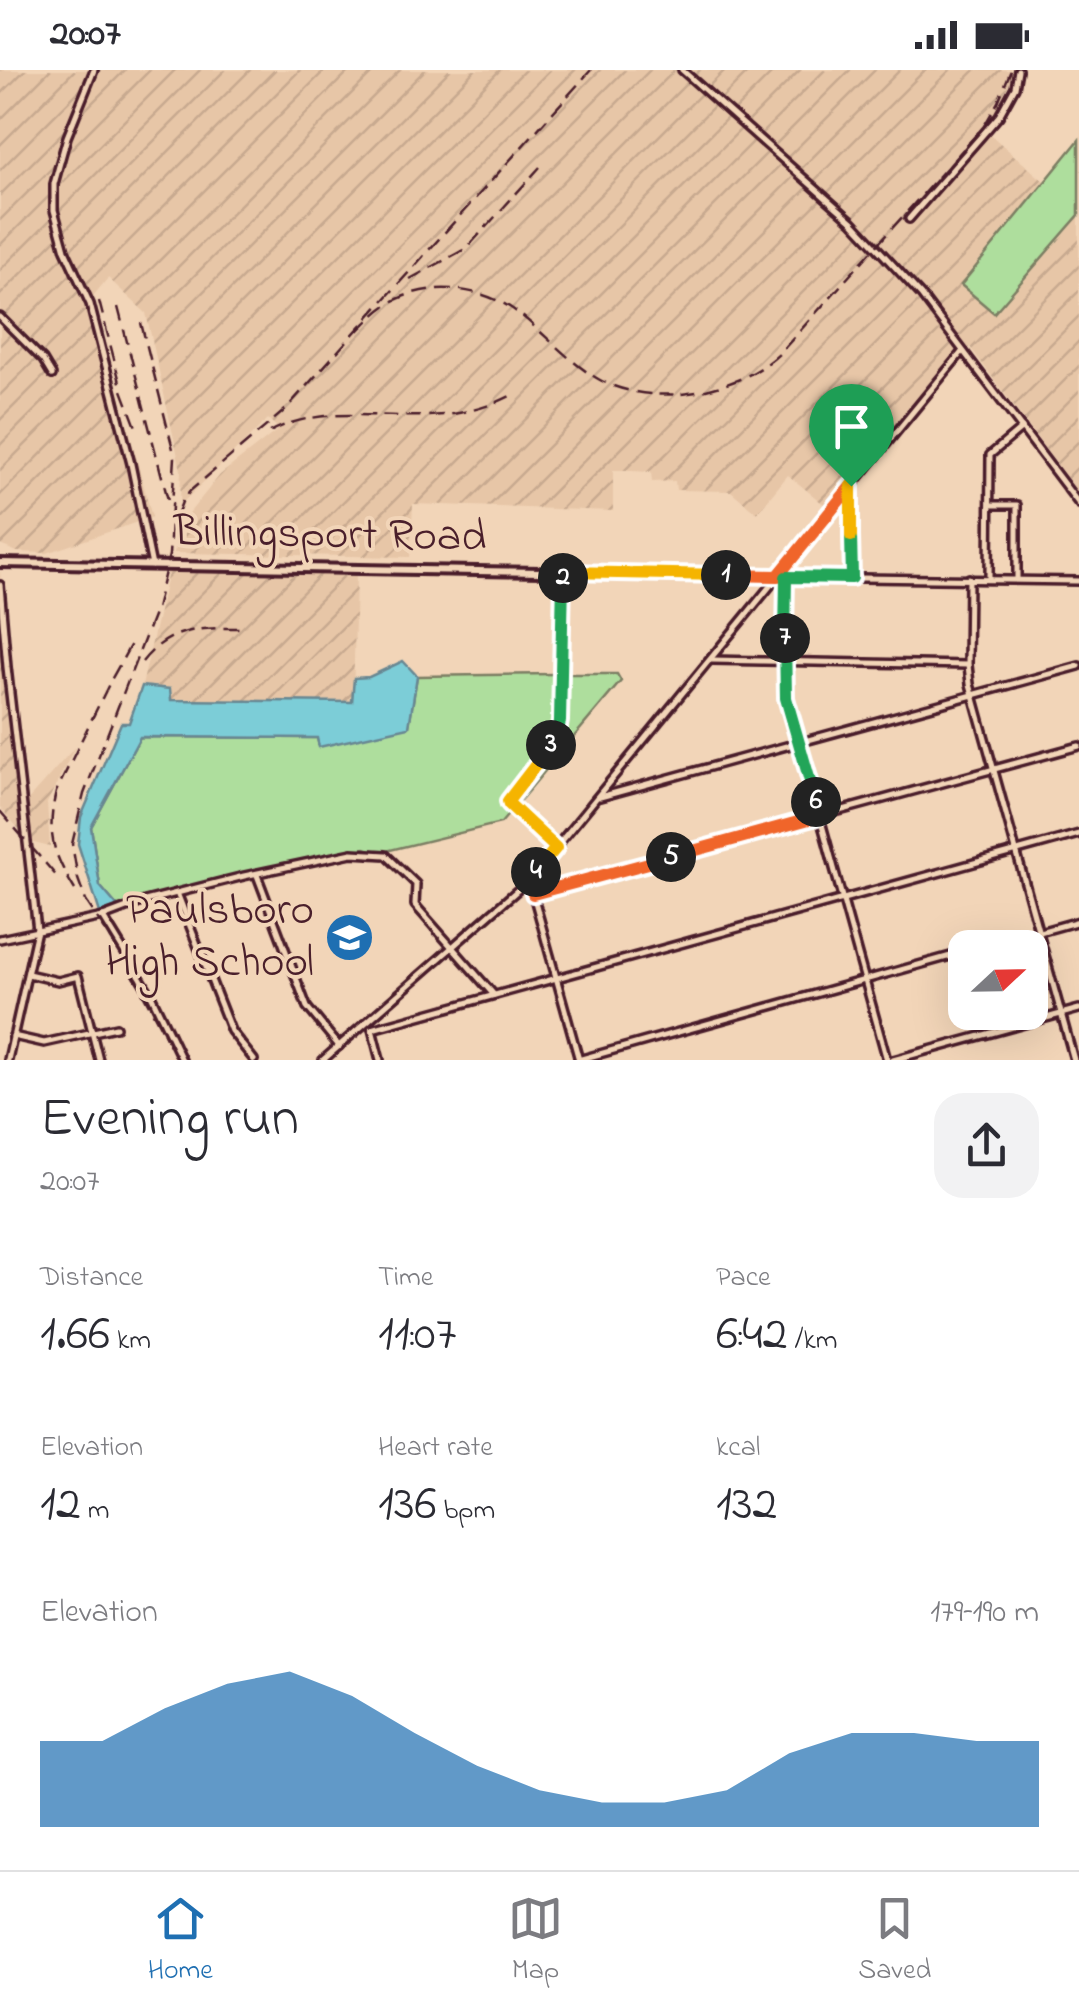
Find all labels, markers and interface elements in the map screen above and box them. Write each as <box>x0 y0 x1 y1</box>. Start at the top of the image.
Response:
text: 20:07 <box>50 7 121 63</box>
pin <box>809 384 894 487</box>
icon: arrive <box>824 399 879 454</box>
street label: Billingsport Road <box>172 500 487 573</box>
pin: 1 <box>701 550 751 600</box>
pin: 2 <box>538 553 588 603</box>
text: 1 <box>722 554 730 595</box>
text: 2 <box>556 557 570 598</box>
pin: 7 <box>760 613 810 663</box>
text: 7 <box>779 617 791 658</box>
pin: 3 <box>526 720 576 770</box>
text: 3 <box>545 724 557 765</box>
pin: 6 <box>791 777 841 827</box>
text: 6 <box>810 781 822 822</box>
pin: 5 <box>646 832 696 882</box>
text: 5 <box>663 836 679 877</box>
pin: 4 <box>511 847 561 897</box>
text: 4 <box>530 851 542 892</box>
place label: Paulsboro High School <box>105 879 314 998</box>
school or university icon: Paulsboro High School <box>323 912 375 964</box>
north arrow <box>948 930 1048 1030</box>
map controls <box>948 930 1048 1030</box>
text: Evening run <box>40 1081 299 1161</box>
button: share <box>934 1093 1039 1198</box>
text: 20:07 <box>40 1159 99 1206</box>
text: Distance <box>40 1258 143 1299</box>
text: Time <box>378 1258 433 1299</box>
text: Pace <box>716 1258 771 1299</box>
text: 1.66 <box>40 1299 110 1372</box>
text: 11:07 <box>378 1299 456 1372</box>
text: 6:42 <box>716 1299 788 1372</box>
text: km <box>110 1321 151 1362</box>
text: /km <box>788 1321 837 1362</box>
text: Elevation <box>40 1428 143 1469</box>
text: Heart rate <box>378 1428 493 1469</box>
text: kcal <box>716 1428 761 1469</box>
text: 12 <box>40 1469 81 1542</box>
text: 136 <box>378 1469 437 1542</box>
text: 132 <box>716 1469 777 1542</box>
text: m <box>81 1491 109 1532</box>
text: bpm <box>437 1491 495 1532</box>
text: Elevation <box>40 1590 158 1637</box>
text: 179–190 m <box>930 1590 1039 1637</box>
tab: Home <box>148 1891 213 1992</box>
tab: Map <box>508 1891 563 1992</box>
tab: Saved <box>858 1891 931 1992</box>

